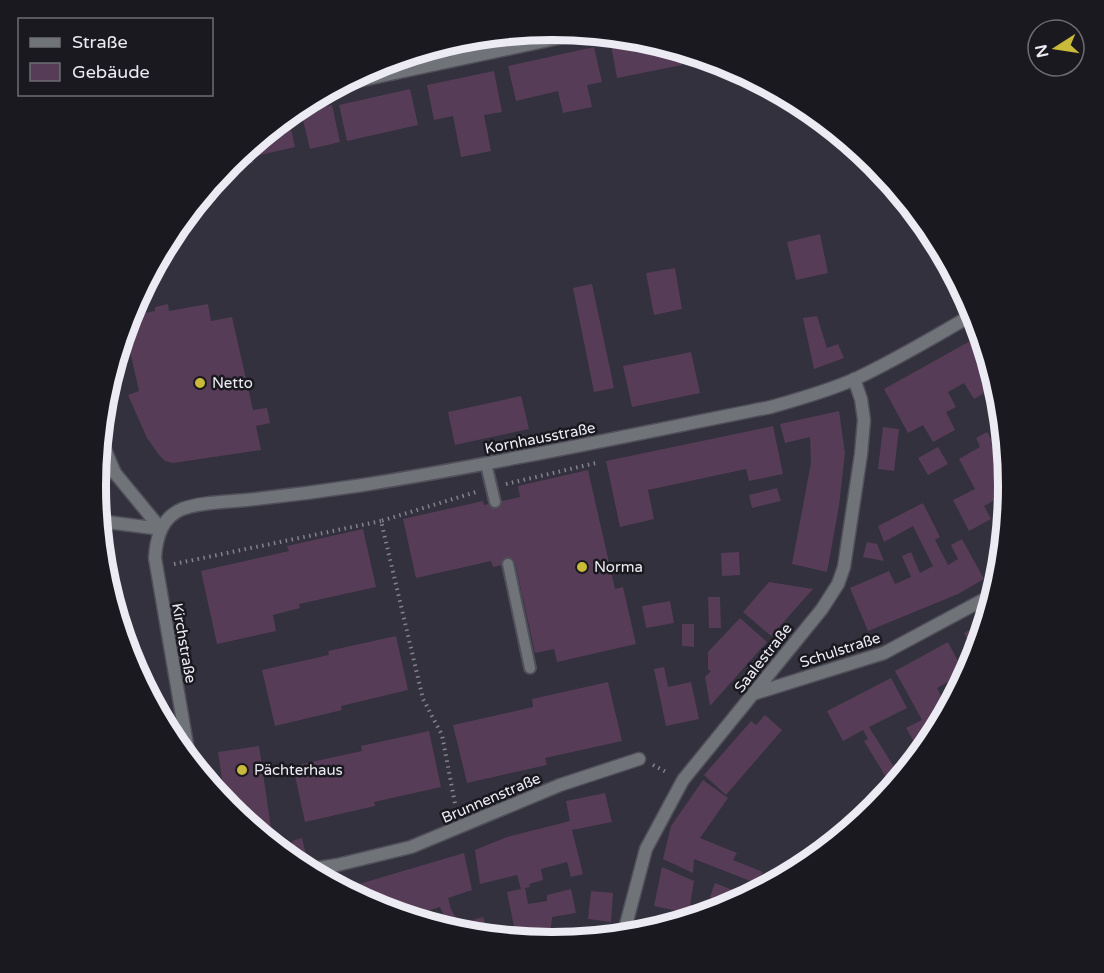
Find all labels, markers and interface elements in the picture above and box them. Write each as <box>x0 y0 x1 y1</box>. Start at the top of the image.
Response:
legend <box>18 18 213 96</box>
north arrow <box>1026 18 1086 78</box>
text: Straße <box>72 31 128 53</box>
text: N <box>1031 43 1053 59</box>
text: Gebäude <box>72 61 150 83</box>
place label: Netto <box>212 374 253 392</box>
marker: Netto <box>193 376 207 390</box>
street label: Kornhausstraße <box>483 418 597 458</box>
place label: Norma <box>594 558 643 576</box>
marker: Norma <box>575 560 589 574</box>
street label: Kirchstraße <box>168 602 200 684</box>
street label: Saalestraße <box>730 620 796 696</box>
street label: Schulstraße <box>797 628 883 672</box>
place label: Pächterhaus <box>254 761 343 779</box>
marker: Pächterhaus <box>235 763 249 777</box>
street label: Brunnenstraße <box>439 769 543 827</box>

